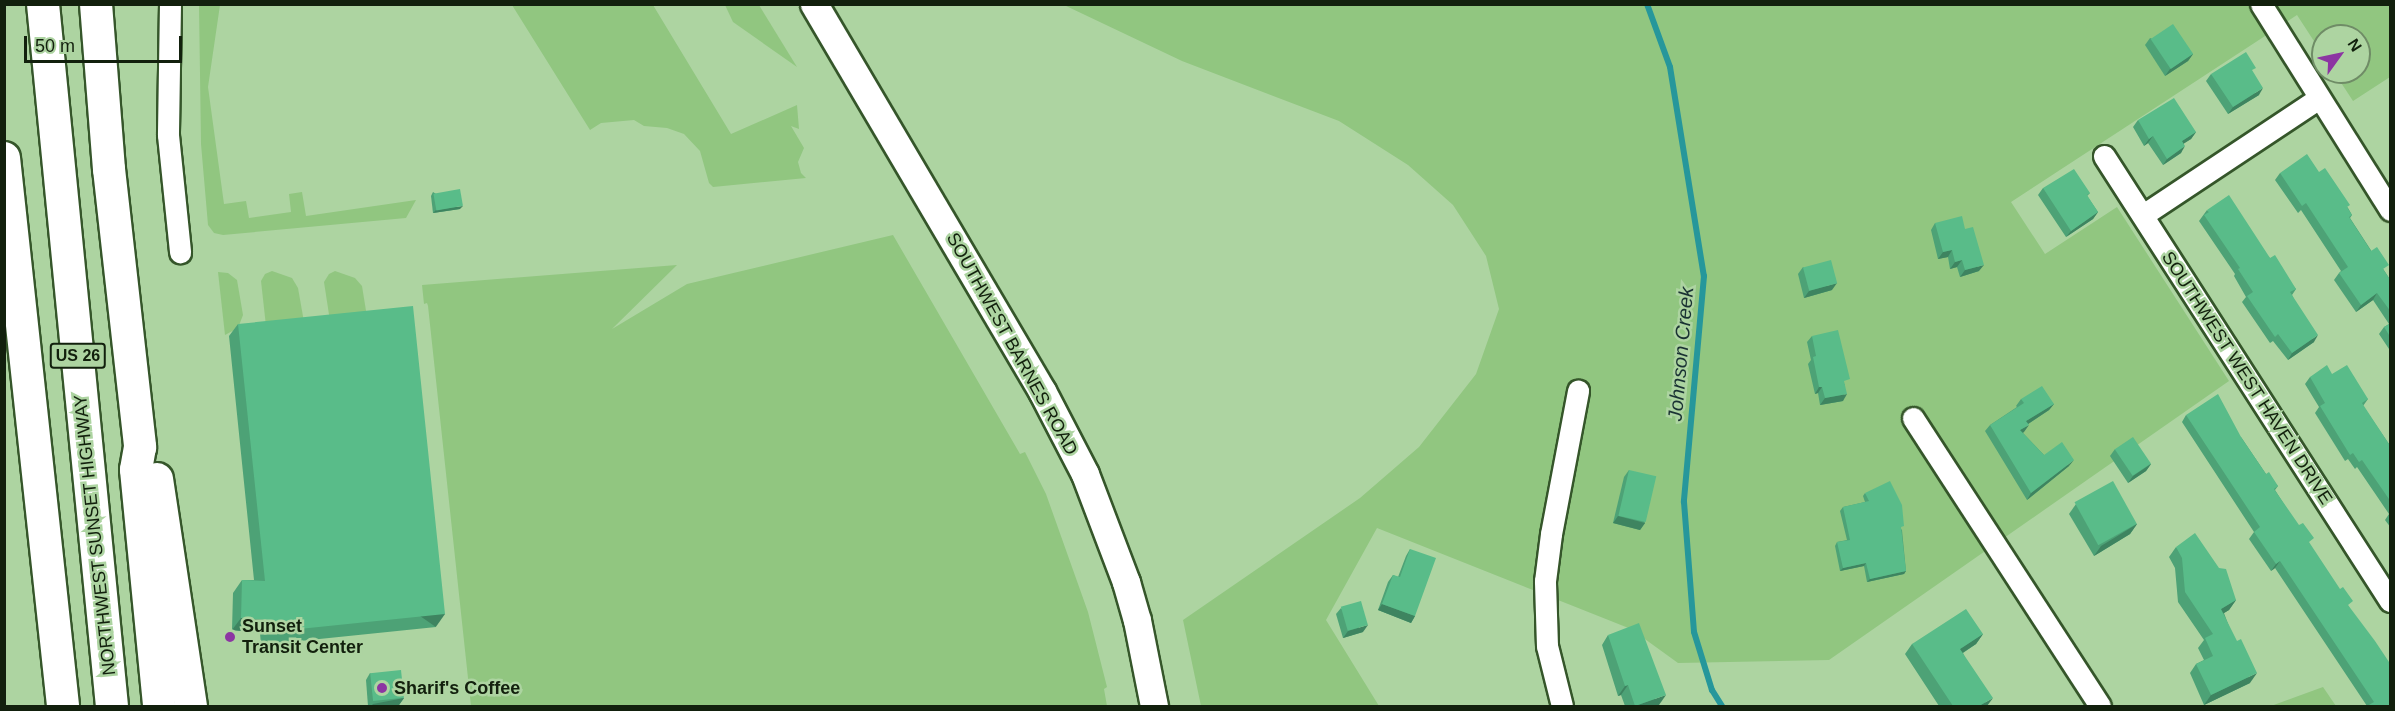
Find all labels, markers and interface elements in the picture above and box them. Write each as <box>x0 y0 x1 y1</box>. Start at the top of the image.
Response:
scale bar <box>27 24 184 62</box>
north arrow <box>2311 24 2371 84</box>
text: 50 m <box>35 36 75 56</box>
text: N <box>2345 36 2365 54</box>
street label: SOUTHWEST BARNES ROAD <box>942 229 1082 459</box>
street label: SOUTHWEST WEST HAVEN DRIVE <box>2157 247 2337 509</box>
water label: Johnson Creek <box>1663 286 1699 422</box>
road number: US 26 <box>50 343 106 369</box>
street label: NORTHWEST SUNSET HIGHWAY <box>69 393 121 677</box>
place label: Sunset Transit Center <box>242 616 363 658</box>
marker: Sunset Transit Center <box>223 630 237 644</box>
place label: Sharif's Coffee <box>394 677 520 699</box>
marker: Sharif's Coffee <box>375 681 389 695</box>

